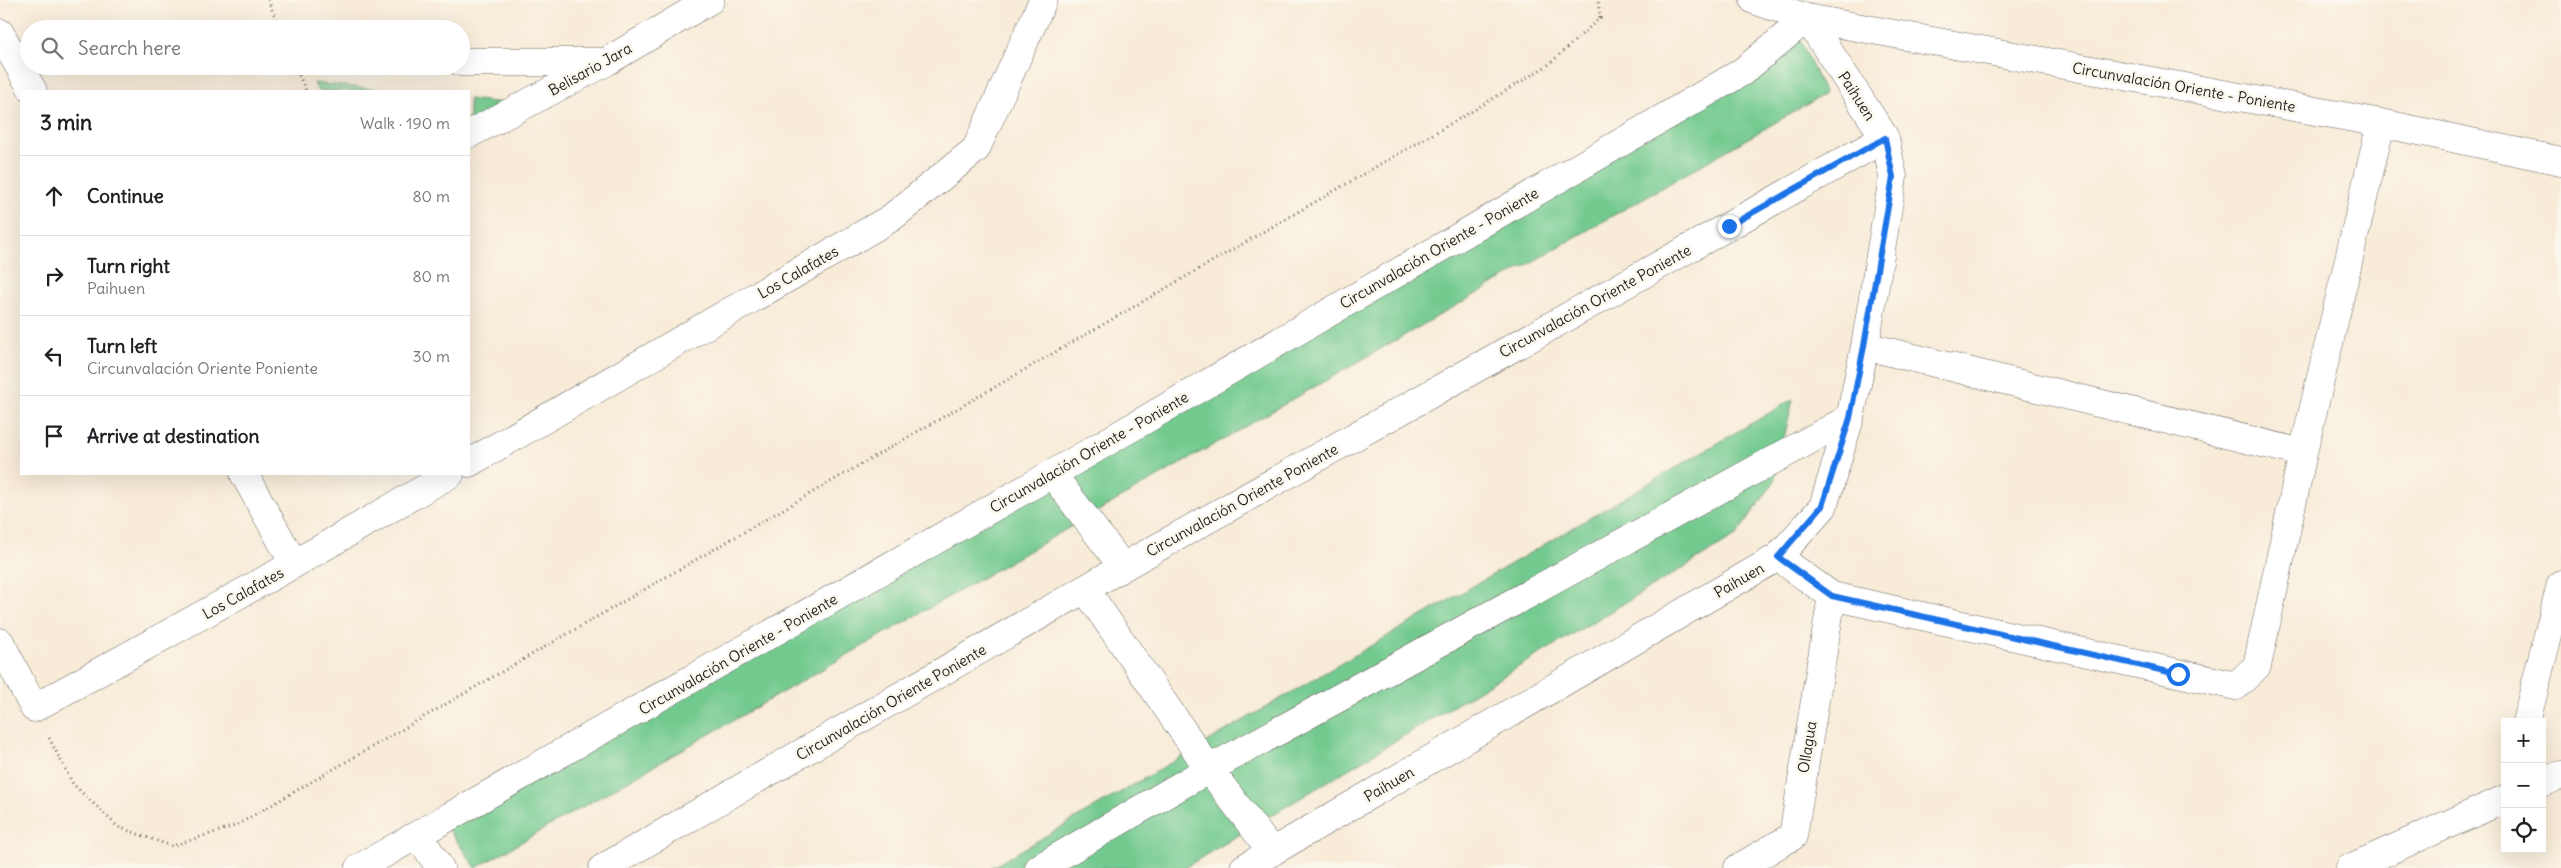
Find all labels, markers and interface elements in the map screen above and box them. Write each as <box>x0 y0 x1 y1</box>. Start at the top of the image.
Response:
search box <box>20 20 470 75</box>
icon: search <box>38 34 66 62</box>
text: Search here <box>78 36 181 60</box>
street label: Belisario Jara <box>545 38 635 100</box>
street label: Circunvalación Oriente - Poniente <box>2071 58 2297 116</box>
street label: Paihuen <box>1834 68 1880 124</box>
text: 3 min <box>40 109 92 136</box>
text: Walk · 190 m <box>360 113 450 133</box>
icon: ahead <box>40 182 68 210</box>
street label: Circunvalación Oriente - Poniente <box>1336 183 1542 313</box>
text: Continue <box>87 184 164 208</box>
text: 80 m <box>412 186 450 206</box>
route end <box>1718 215 1741 238</box>
street label: Circunvalación Oriente Poniente <box>1496 240 1694 362</box>
street label: Los Calafates <box>754 241 842 303</box>
text: Turn right <box>87 254 170 278</box>
icon: right <box>40 262 68 290</box>
text: 80 m <box>412 266 450 286</box>
text: Paihuen <box>87 278 145 298</box>
text: Turn left <box>87 334 157 358</box>
icon: left <box>40 342 68 370</box>
text: 30 m <box>413 346 450 366</box>
text: Circunvalación Oriente Poniente <box>87 358 318 378</box>
street label: Circunvalación Oriente - Poniente <box>986 387 1192 517</box>
icon: arrive <box>40 422 68 450</box>
text: Arrive at destination <box>87 424 260 448</box>
street label: Circunvalación Oriente Poniente <box>1143 439 1341 561</box>
street label: Paihuen <box>1711 558 1768 602</box>
street label: Los Calafates <box>199 563 287 623</box>
street label: Circunvalación Oriente - Poniente <box>635 589 841 719</box>
street label: Circunvalación Oriente Poniente <box>792 640 990 764</box>
route start <box>2167 663 2190 686</box>
map controls <box>2501 718 2546 853</box>
button: + <box>2501 718 2546 763</box>
street label: Ollagua <box>1794 719 1821 774</box>
street label: Paihuen <box>1361 762 1418 806</box>
button: − <box>2501 763 2546 808</box>
button: locate <box>2501 808 2546 853</box>

